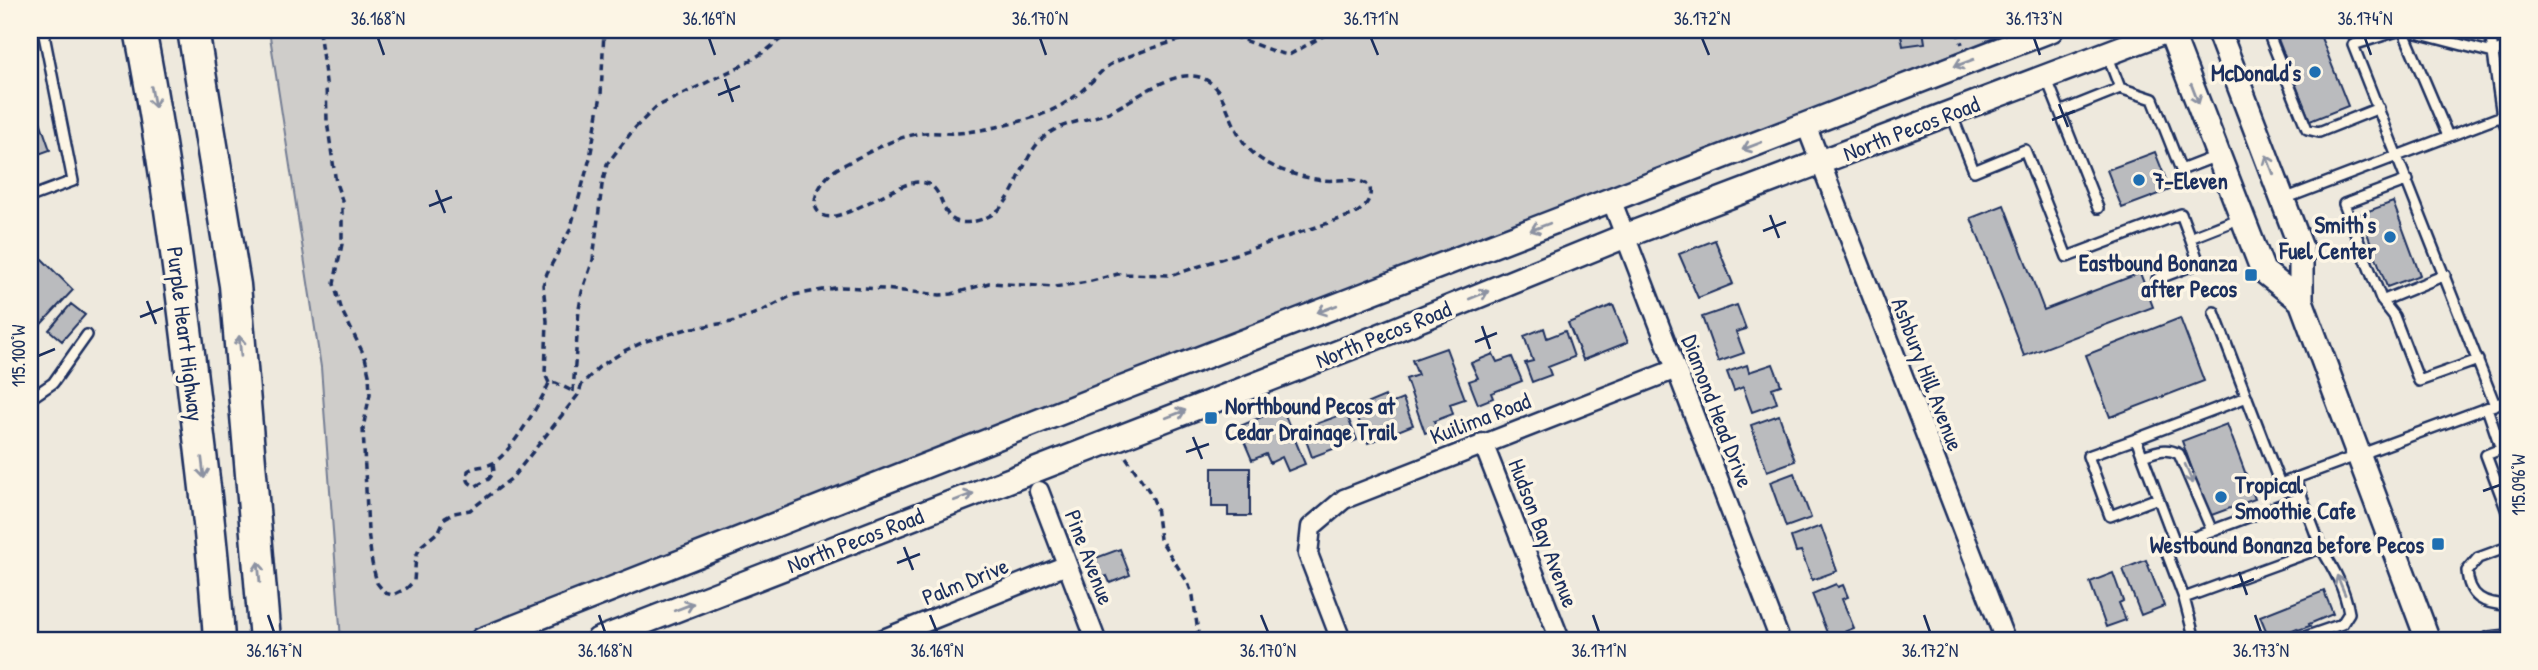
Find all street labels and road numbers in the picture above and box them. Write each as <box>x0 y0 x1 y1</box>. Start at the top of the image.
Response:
street label: North Pecos Road <box>1838 88 1984 168</box>
street label: Purple Heart Highway <box>160 245 212 423</box>
street label: North Pecos Road <box>1311 293 1455 375</box>
street label: Ashbury Hill Avenue <box>1885 293 1971 455</box>
street label: Diamond Head Drive <box>1675 330 1761 492</box>
street label: Kuilima Road <box>1425 385 1535 451</box>
street label: Hudson Bay Avenue <box>1501 454 1587 612</box>
street label: North Pecos Road <box>782 500 928 580</box>
street label: Pine Avenue <box>1058 505 1122 609</box>
street label: Palm Drive <box>917 550 1013 612</box>

